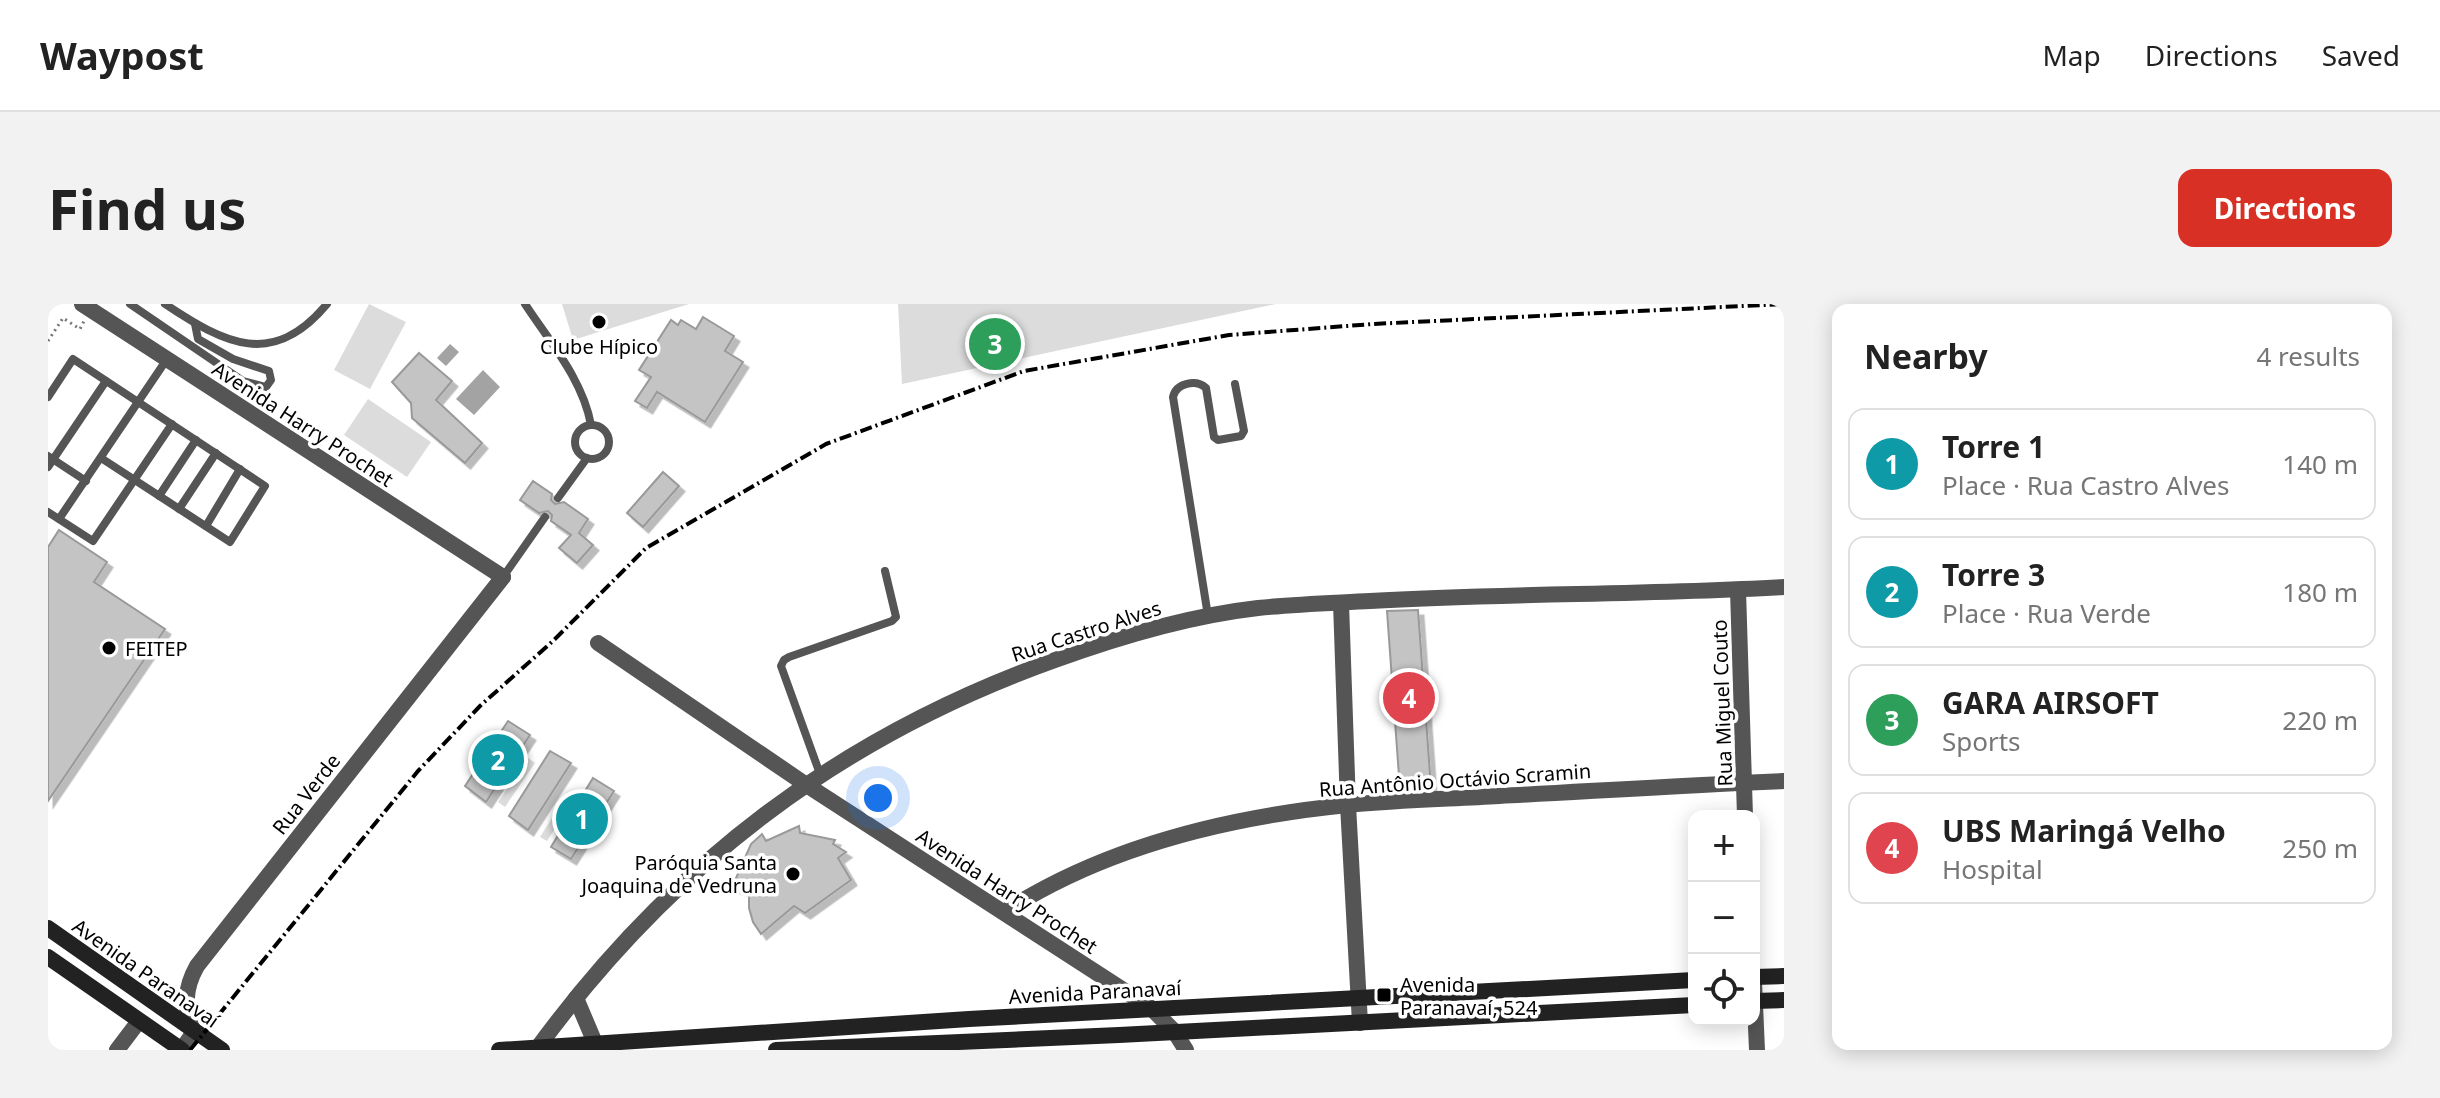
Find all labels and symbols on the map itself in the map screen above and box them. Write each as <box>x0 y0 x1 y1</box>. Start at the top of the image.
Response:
marker: Clube Hípico <box>590 313 608 331</box>
pin: 3 <box>969 314 1021 374</box>
place label: Clube Hípico <box>540 333 658 360</box>
street label: Avenida Harry Prochet <box>207 355 399 493</box>
street label: Rua Castro Alves <box>1008 594 1164 668</box>
street label: Rua Miguel Couto <box>1706 619 1738 787</box>
place label: FEITEP <box>125 635 188 662</box>
marker: FEITEP <box>100 639 118 657</box>
pin: 4 <box>1383 668 1435 728</box>
pin: 2 <box>472 730 524 790</box>
street label: Rua Verde <box>266 748 346 840</box>
street label: Rua Antônio Octávio Scramin <box>1318 757 1592 803</box>
your location <box>858 778 898 818</box>
pin: 1 <box>556 789 608 849</box>
street label: Avenida Harry Prochet <box>911 822 1103 960</box>
place label: Paróquia Santa Joaquina de Vedruna <box>579 849 777 899</box>
marker: Paróquia Santa Joaquina de Vedruna <box>784 865 802 883</box>
street label: Avenida Paranavaí <box>67 912 225 1034</box>
place label: Avenida Paranavaí, 524 <box>1400 971 1538 1021</box>
street label: Avenida Paranavaí <box>1008 974 1183 1010</box>
marker: Avenida Paranavaí, 524 <box>1375 986 1393 1004</box>

